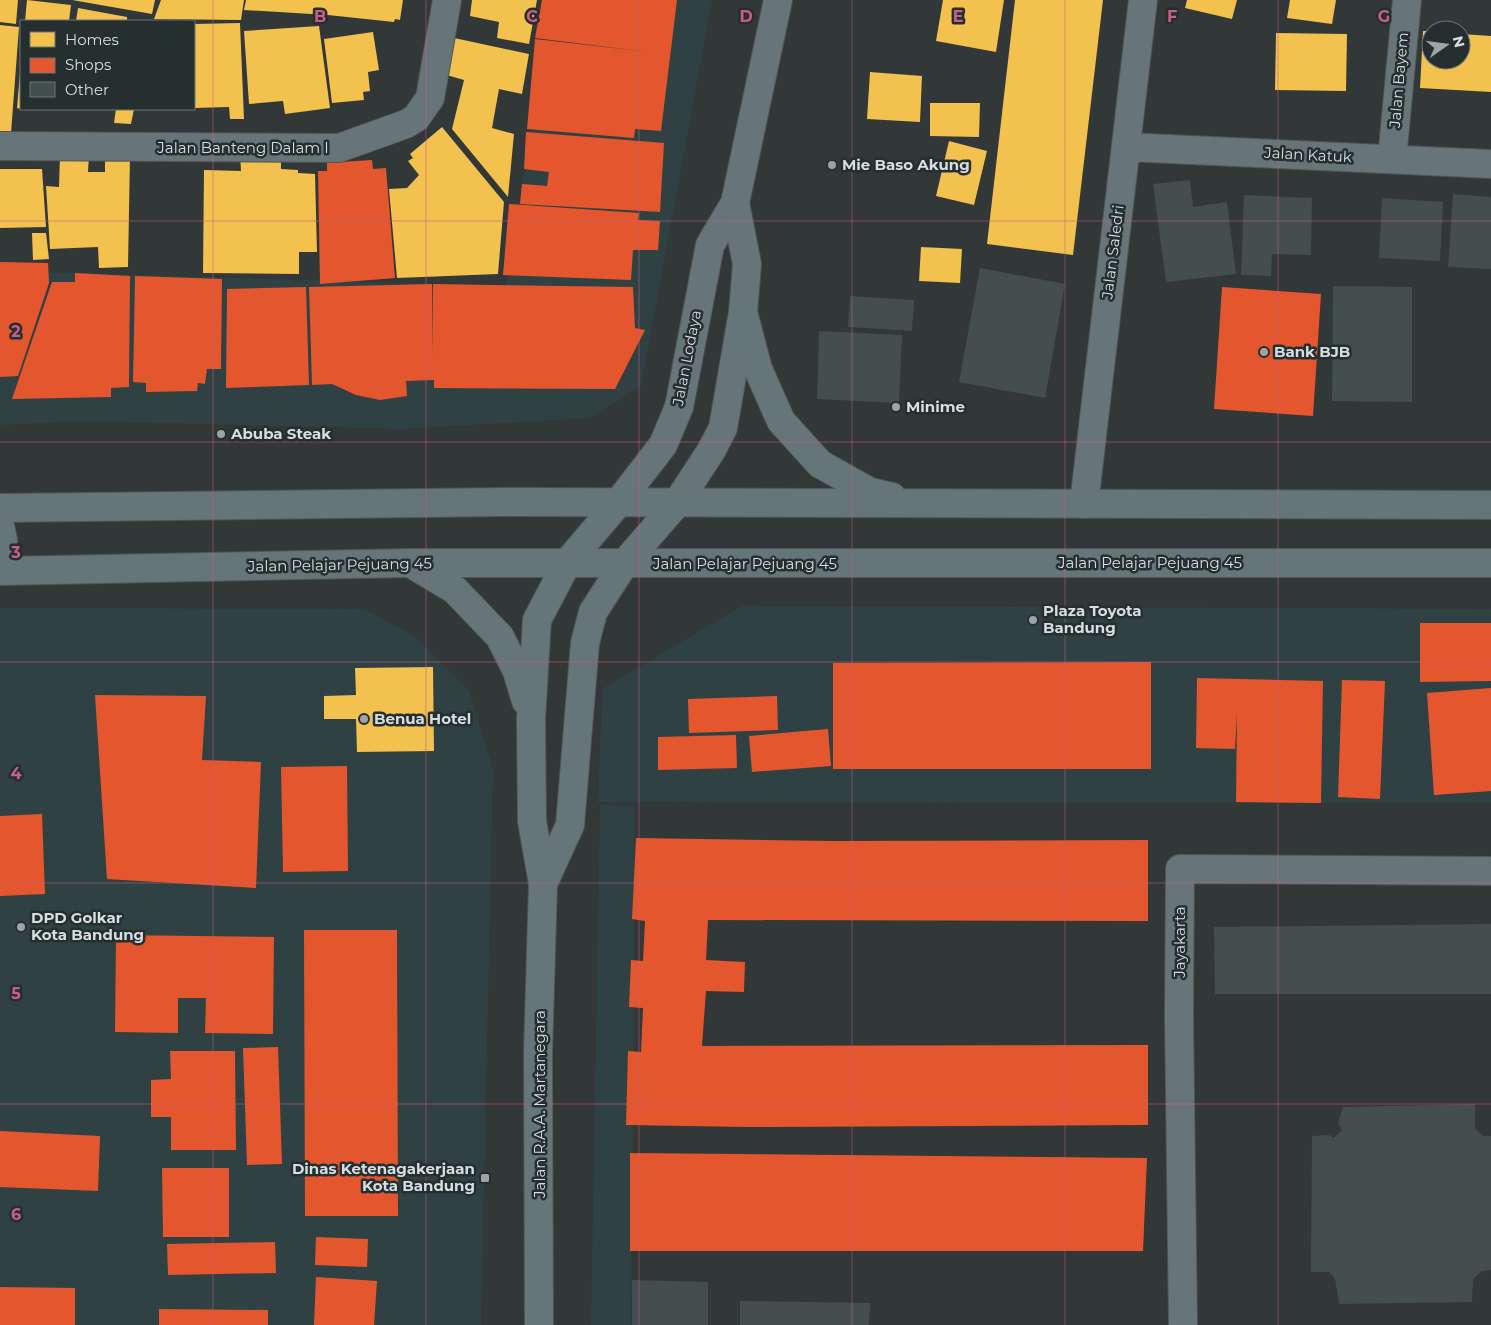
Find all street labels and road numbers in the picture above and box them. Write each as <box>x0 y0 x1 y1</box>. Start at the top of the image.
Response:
street label: Jalan Bayem <box>1385 31 1412 130</box>
street label: Jalan Banteng Dalam I <box>156 138 329 157</box>
street label: Jalan Katuk <box>1263 143 1352 166</box>
street label: Jalan Saledri <box>1097 204 1128 301</box>
street label: Jalan Lodaya <box>668 309 705 408</box>
street label: Jalan Pelajar Pejuang 45 <box>247 553 432 576</box>
street label: Jalan Pelajar Pejuang 45 <box>1057 553 1242 572</box>
street label: Jalan Pelajar Pejuang 45 <box>652 554 837 573</box>
street label: Jayakarta <box>1170 906 1189 979</box>
street label: Jalan R.A.A. Martanegara <box>530 1010 549 1199</box>

